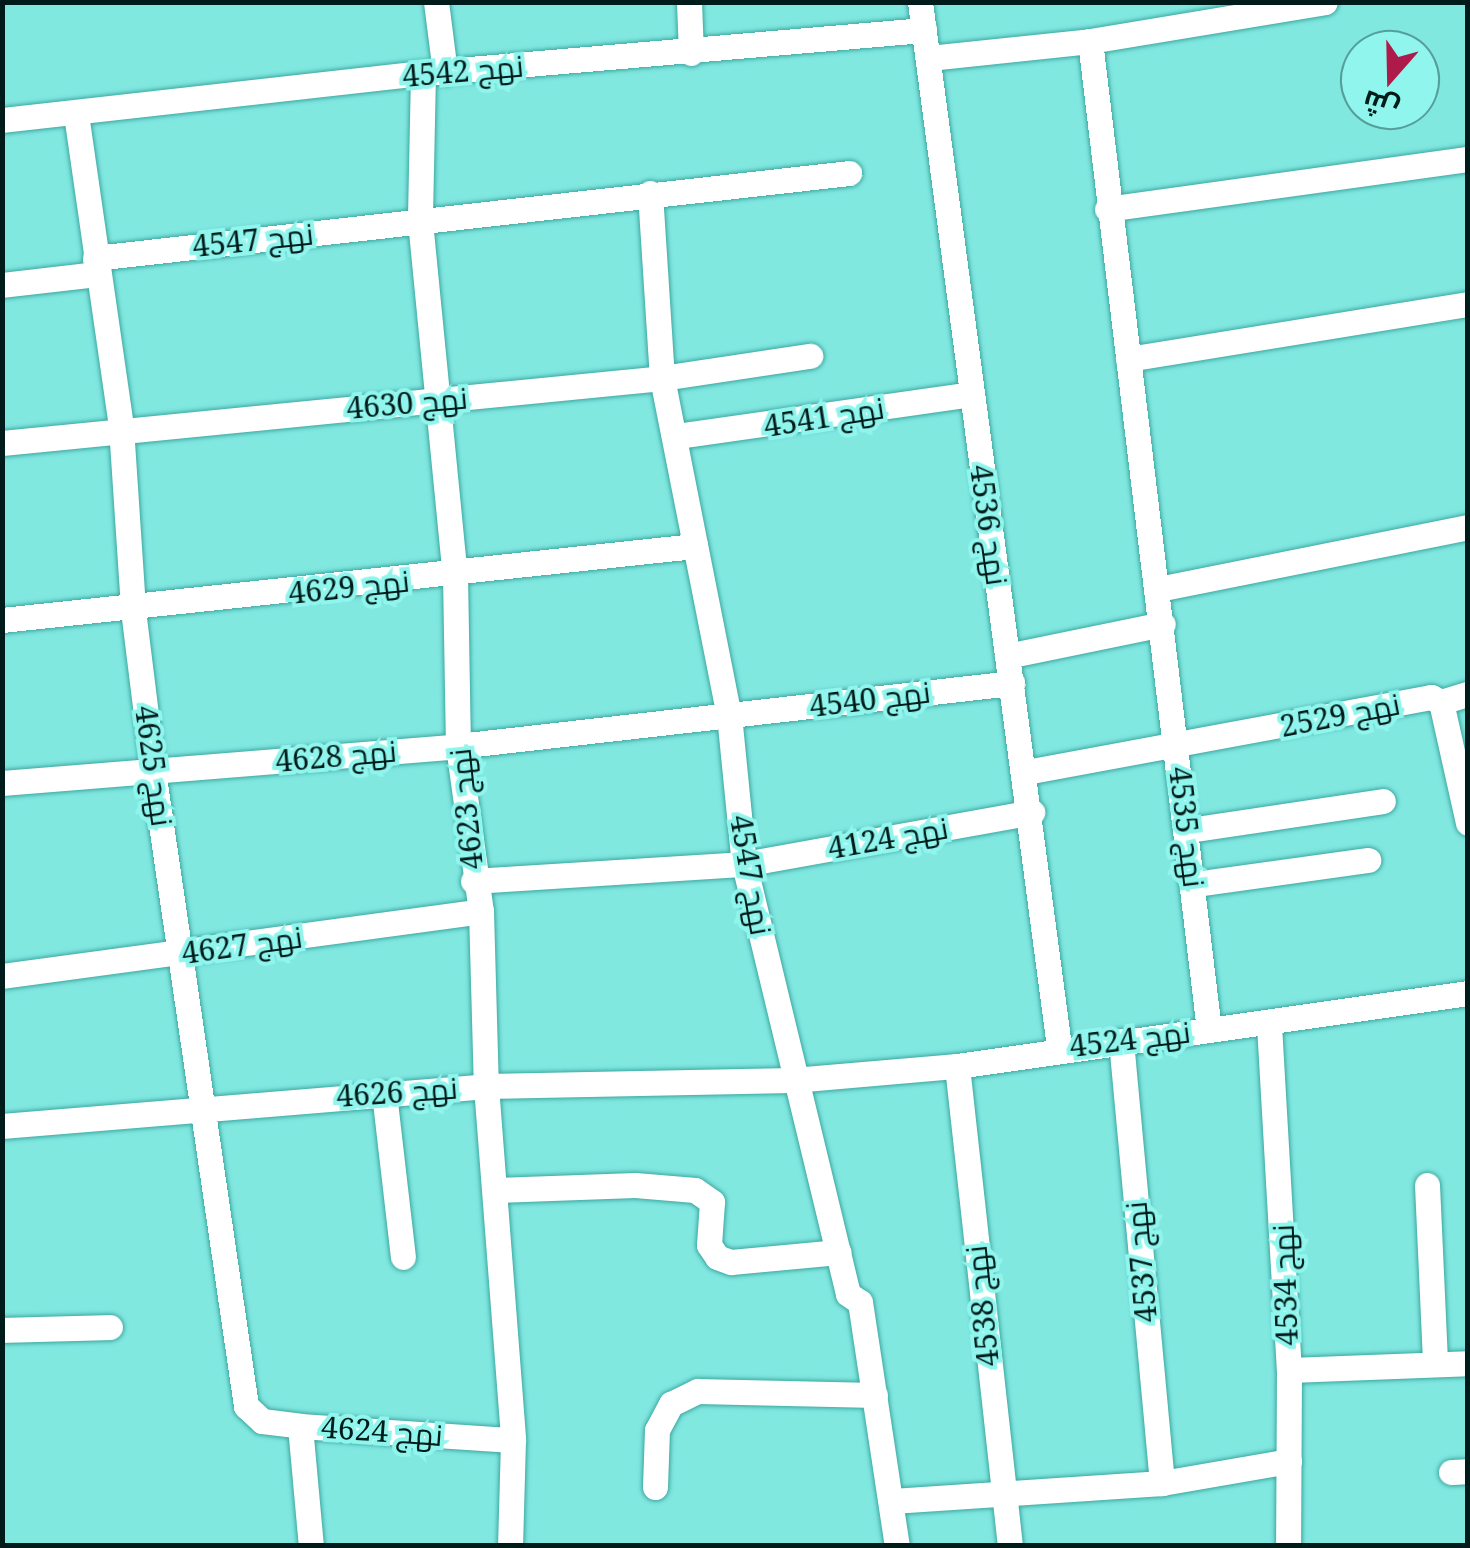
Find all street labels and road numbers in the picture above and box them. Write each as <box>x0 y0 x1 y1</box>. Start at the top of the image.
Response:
street label: نهج 4542 <box>401 48 525 94</box>
street label: نهج 4547 <box>191 216 315 264</box>
street label: نهج 4630 <box>345 380 469 426</box>
street label: نهج 4541 <box>761 390 887 444</box>
street label: نهج 4536 <box>963 462 1015 588</box>
street label: نهج 4629 <box>287 563 411 611</box>
street label: نهج 4540 <box>807 674 933 724</box>
street label: نهج 2529 <box>1277 686 1403 744</box>
street label: نهج 4625 <box>128 703 180 829</box>
street label: نهج 4628 <box>274 733 398 779</box>
street label: نهج 4623 <box>442 747 490 871</box>
street label: نهج 4535 <box>1162 764 1212 890</box>
street label: نهج 4124 <box>825 810 951 866</box>
street label: نهج 4547 <box>723 812 779 938</box>
street label: نهج 4627 <box>179 919 305 971</box>
street label: نهج 4524 <box>1067 1014 1193 1064</box>
street label: نهج 4626 <box>335 1070 459 1114</box>
street label: نهج 4537 <box>1118 1200 1164 1324</box>
street label: نهج 4534 <box>1265 1224 1305 1346</box>
street label: نهج 4538 <box>958 1244 1006 1368</box>
street label: نهج 4624 <box>320 1409 444 1453</box>

